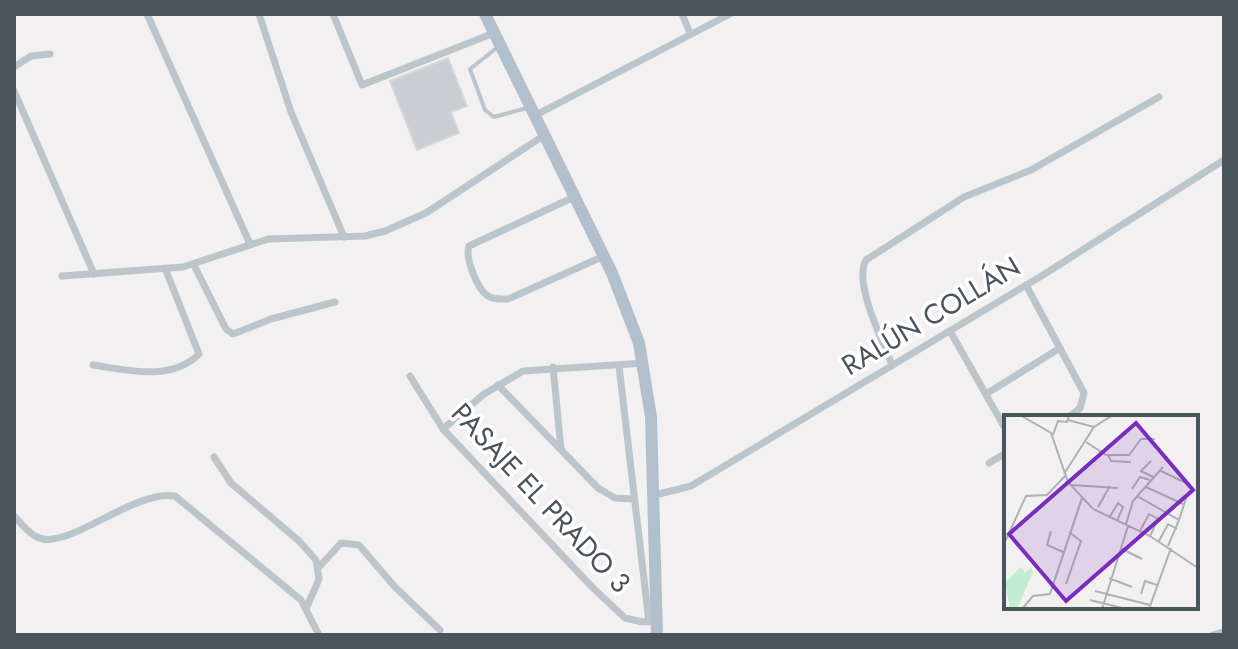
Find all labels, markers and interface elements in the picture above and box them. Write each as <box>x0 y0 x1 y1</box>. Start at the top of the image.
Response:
street label: RALÚN COLLÁN <box>834 246 1028 386</box>
street label: PASAJE EL PRADO 3 <box>442 394 640 602</box>
inset map <box>1004 415 1198 609</box>

